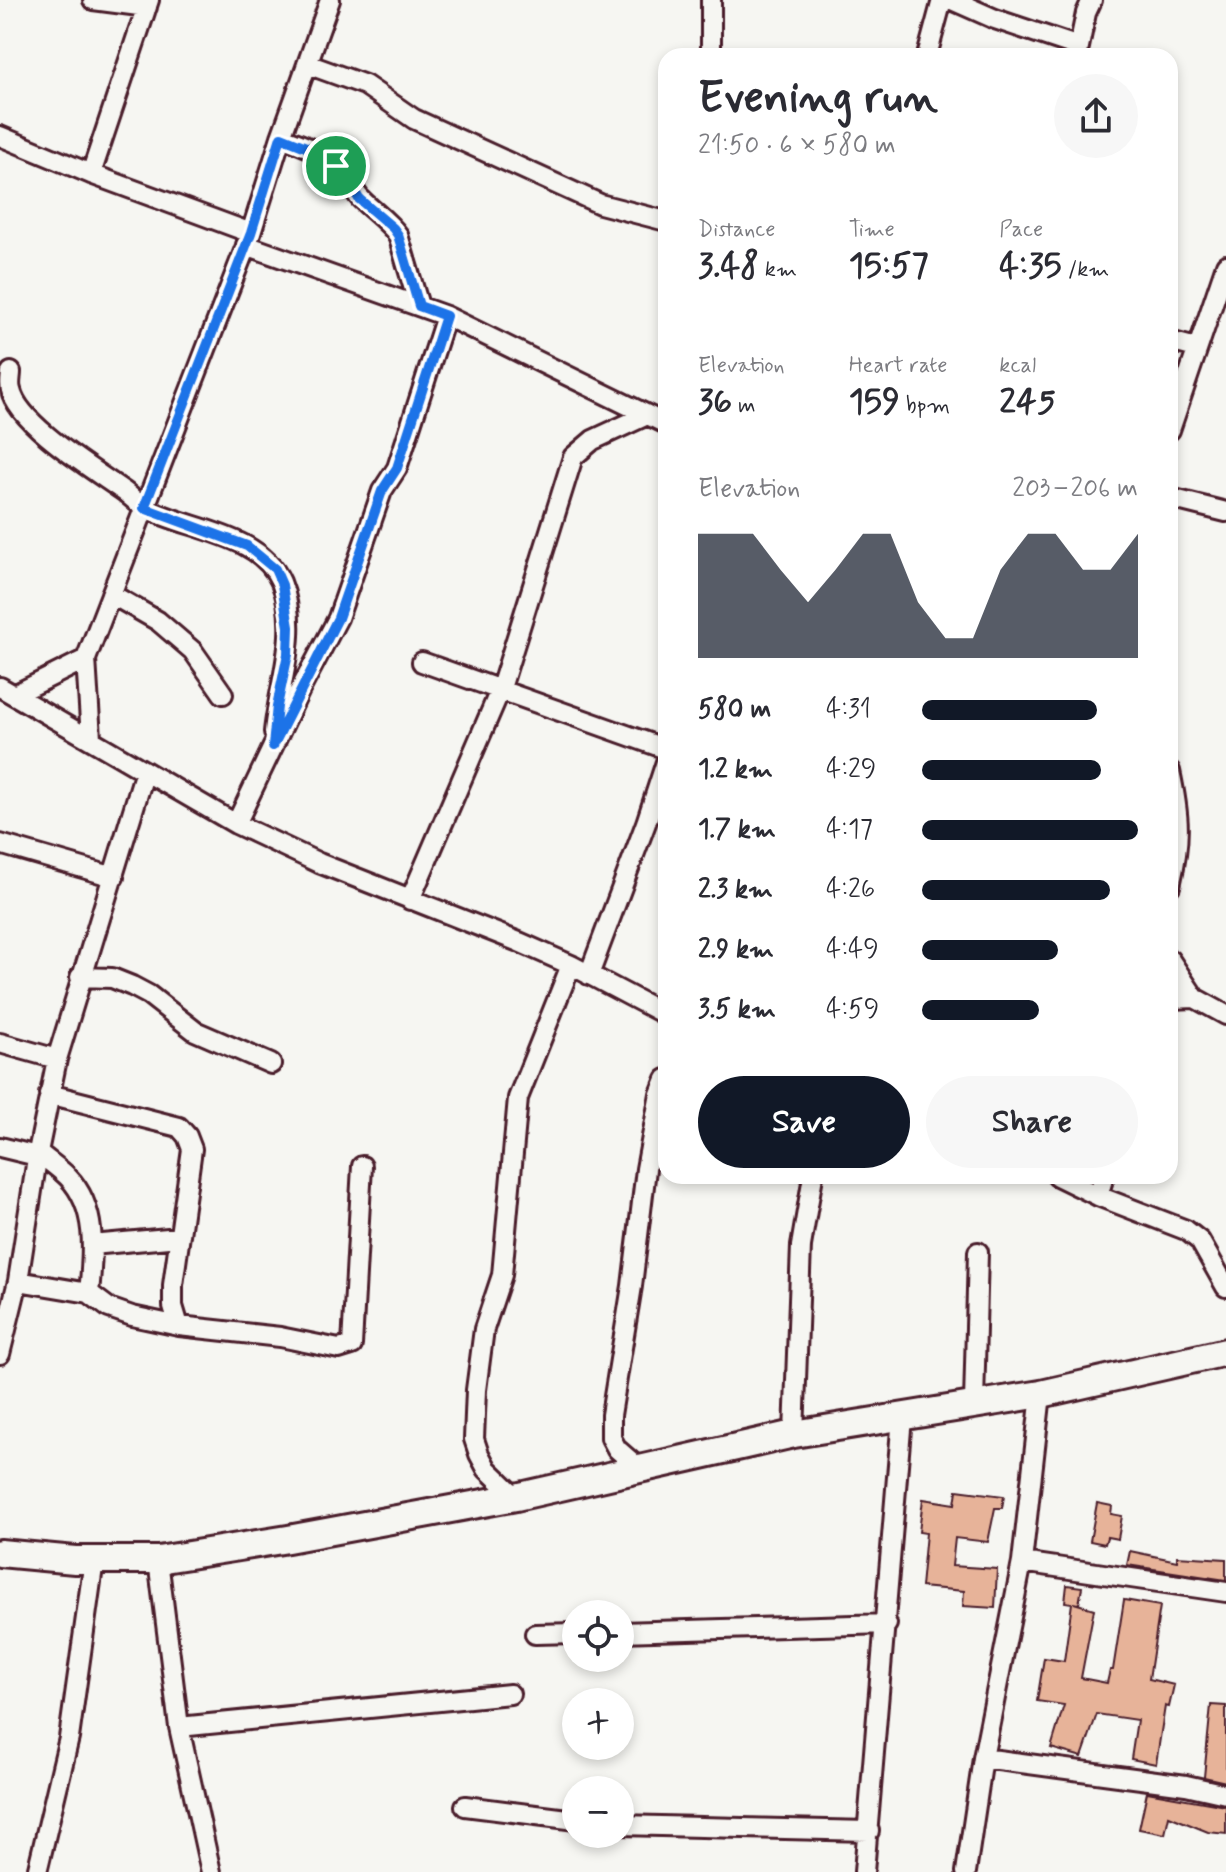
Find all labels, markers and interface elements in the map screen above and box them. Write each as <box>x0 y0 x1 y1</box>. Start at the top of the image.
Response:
text: Evening run <box>698 70 938 128</box>
button: share <box>1054 74 1138 158</box>
text: 21:50 · 6 × 580 m <box>698 129 896 163</box>
pin <box>302 132 370 200</box>
icon: arrive <box>314 144 358 188</box>
text: Distance <box>698 216 775 244</box>
text: Time <box>849 216 895 244</box>
text: Pace <box>999 216 1043 244</box>
text: 3.48 <box>698 244 759 289</box>
text: 15:57 <box>849 244 929 289</box>
text: 4:35 <box>999 244 1062 289</box>
text: km <box>759 256 797 284</box>
text: /km <box>1062 256 1109 284</box>
text: Elevation <box>698 352 785 380</box>
text: Heart rate <box>849 352 947 380</box>
text: kcal <box>999 352 1036 380</box>
text: 36 <box>698 380 732 425</box>
text: 159 <box>849 380 900 425</box>
text: 245 <box>999 380 1056 425</box>
text: m <box>732 392 756 420</box>
text: bpm <box>900 392 950 420</box>
text: Elevation <box>698 472 800 506</box>
text: 203–206 m <box>1012 472 1138 506</box>
text: 580 m <box>698 693 771 727</box>
text: 4:31 <box>826 693 871 727</box>
text: 1.2 km <box>698 753 773 787</box>
text: 4:29 <box>826 753 876 787</box>
text: 1.7 km <box>698 813 776 847</box>
text: 4:17 <box>826 813 873 847</box>
text: 2.3 km <box>698 873 773 907</box>
text: 4:26 <box>826 873 875 907</box>
text: 2.9 km <box>698 933 774 967</box>
text: 4:49 <box>826 933 879 967</box>
text: 3.5 km <box>698 993 776 1027</box>
text: 4:59 <box>826 993 879 1027</box>
button: Save <box>698 1076 910 1168</box>
button: Share <box>926 1076 1138 1168</box>
map controls <box>562 1600 634 1848</box>
button: locate <box>562 1600 634 1672</box>
button: + <box>562 1688 634 1760</box>
button: − <box>562 1776 634 1848</box>

